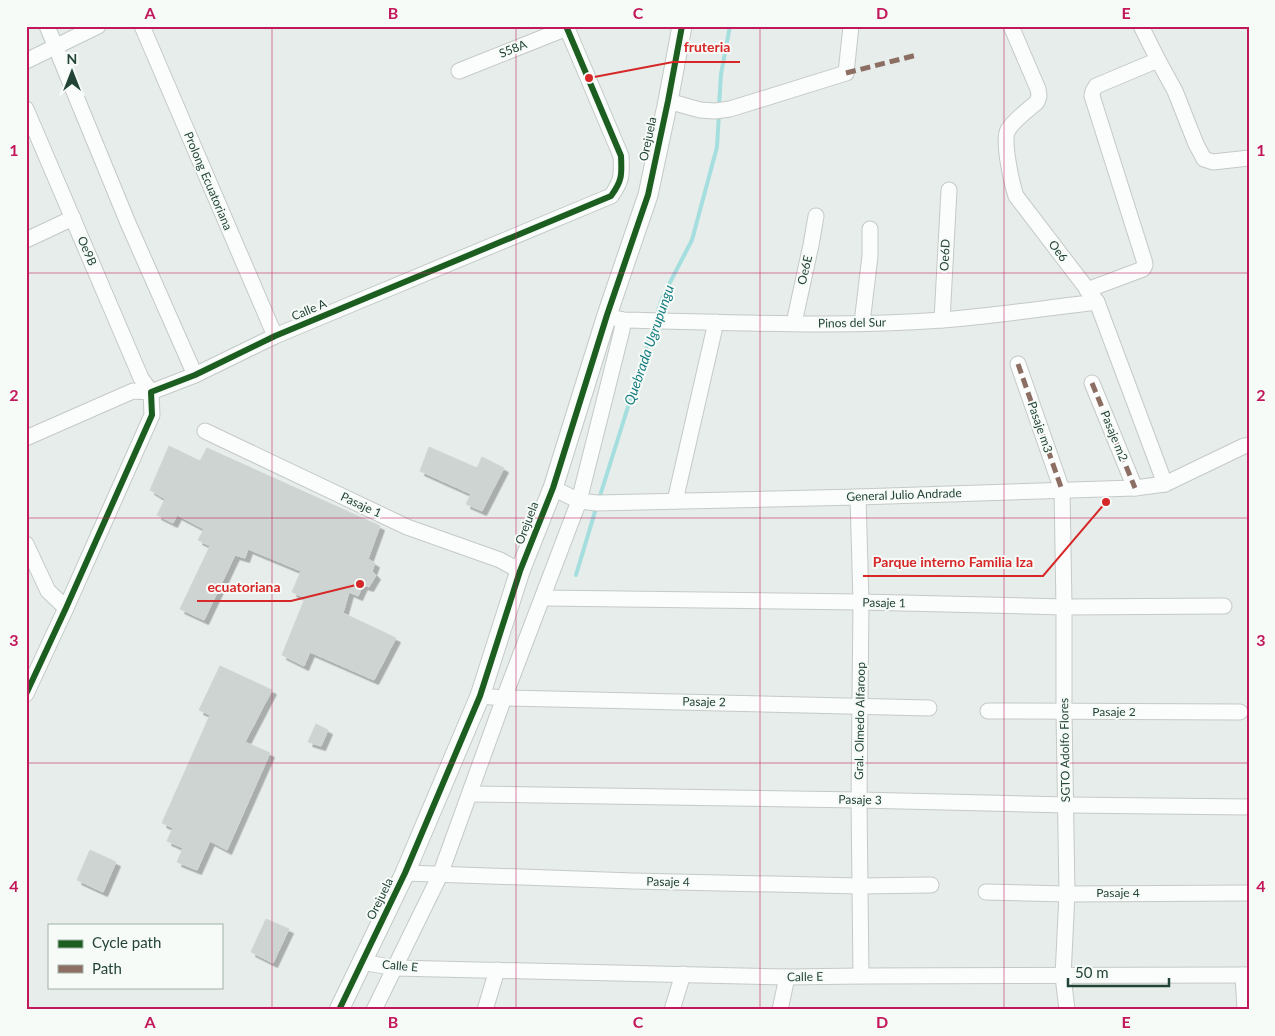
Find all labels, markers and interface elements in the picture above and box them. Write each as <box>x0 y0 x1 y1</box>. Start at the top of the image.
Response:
text: A <box>143 3 156 22</box>
text: B <box>388 3 398 22</box>
text: C <box>633 3 644 22</box>
text: D <box>876 3 888 22</box>
text: E <box>1121 3 1131 22</box>
callout: fruteria <box>673 33 740 62</box>
street label: S58A <box>497 36 530 61</box>
text: fruteria <box>684 38 730 55</box>
north arrow <box>48 48 98 98</box>
text: N <box>67 50 77 67</box>
street label: Orejuela <box>636 115 659 162</box>
street label: Prolong Ecuatoriana <box>181 129 236 232</box>
text: 1 <box>9 140 19 159</box>
text: 1 <box>1256 140 1266 159</box>
street label: Oe9B <box>75 234 100 268</box>
street label: Oe6 <box>1046 237 1071 264</box>
street label: Oe6D <box>936 239 953 271</box>
street label: Oe6E <box>794 254 815 286</box>
water label: Quebrada Ugrupungu <box>620 283 677 407</box>
street label: Calle A <box>289 295 329 324</box>
street label: Pinos del Sur <box>818 314 887 331</box>
text: 2 <box>9 385 19 404</box>
text: 2 <box>1256 385 1266 404</box>
street label: Pasaje m3 <box>1025 399 1056 454</box>
street label: Pasaje m2 <box>1098 408 1131 463</box>
street label: General Julio Andrade <box>846 485 962 504</box>
street label: Pasaje 1 <box>338 489 384 521</box>
street label: Orejuela <box>512 499 542 546</box>
callout: Parque interno Familia Iza <box>863 547 1043 576</box>
text: Parque interno Familia Iza <box>873 553 1033 570</box>
callout: ecuatoriana <box>197 572 291 601</box>
text: ecuatoriana <box>207 578 281 595</box>
street label: Pasaje 1 <box>862 595 906 610</box>
text: 3 <box>9 630 19 649</box>
text: 3 <box>1256 630 1266 649</box>
street label: Gral. Olmedo Alfaroop <box>851 662 868 780</box>
street label: Pasaje 2 <box>682 694 726 709</box>
street label: SGTO Adolfo Flores <box>1056 698 1073 802</box>
street label: Pasaje 2 <box>1092 704 1136 719</box>
street label: Pasaje 3 <box>838 792 882 807</box>
street label: Pasaje 4 <box>646 874 690 889</box>
street label: Orejuela <box>363 875 396 922</box>
text: 4 <box>9 876 19 895</box>
text: 4 <box>1256 876 1266 895</box>
street label: Pasaje 4 <box>1096 885 1140 900</box>
legend <box>48 924 222 988</box>
text: Cycle path <box>92 933 161 951</box>
street label: Calle E <box>381 956 419 975</box>
scale bar <box>1068 956 1169 988</box>
text: Path <box>92 959 122 977</box>
text: 50 m <box>1075 963 1109 981</box>
street label: Calle E <box>787 969 823 984</box>
text: A <box>143 1012 156 1031</box>
text: B <box>388 1012 398 1031</box>
text: C <box>633 1012 644 1031</box>
text: D <box>876 1012 888 1031</box>
text: E <box>1121 1012 1131 1031</box>

